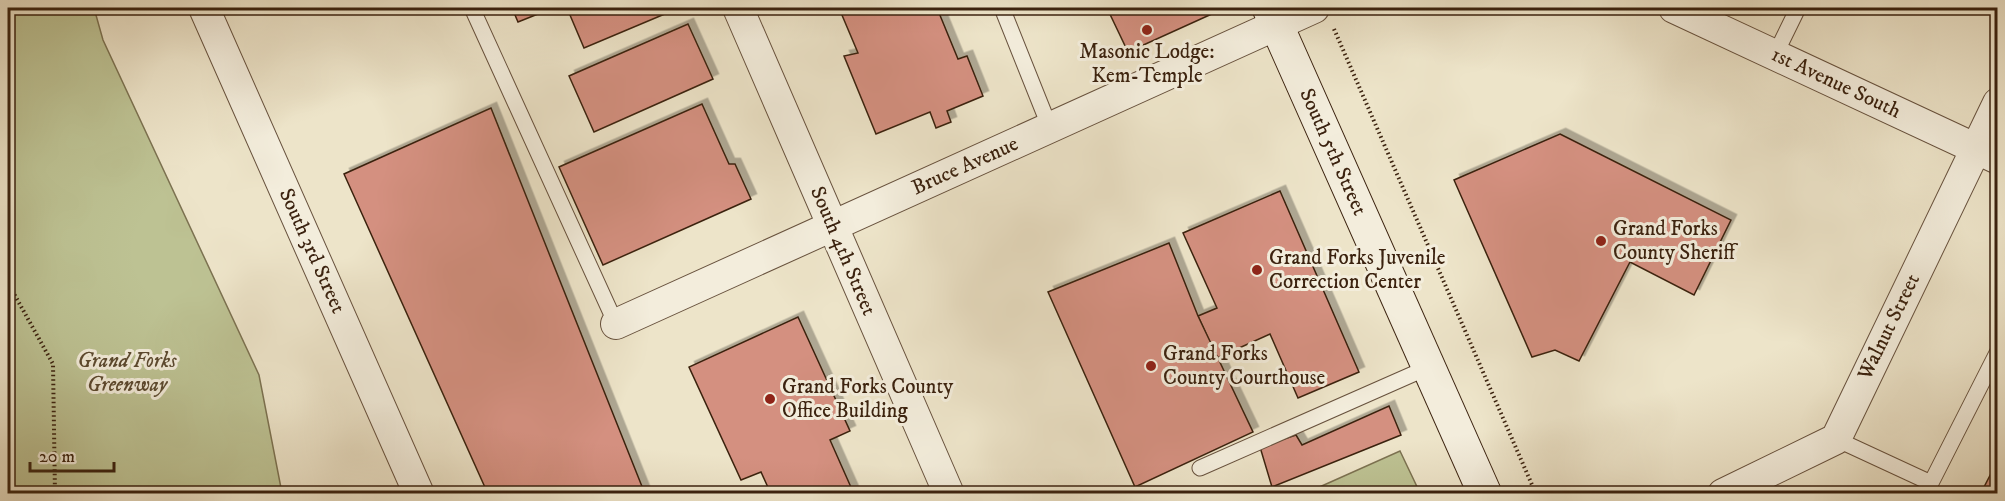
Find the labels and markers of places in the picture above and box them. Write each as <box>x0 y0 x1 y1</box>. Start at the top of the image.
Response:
marker: Masonic Lodge: Kem-Temple <box>1140 23 1154 37</box>
place label: Masonic Lodge: Kem-Temple <box>1079 39 1215 89</box>
place label: Grand Forks County Sheriff <box>1613 216 1738 266</box>
marker: Grand Forks County Sheriff <box>1594 234 1608 248</box>
place label: Grand Forks Juvenile Correction Center <box>1269 245 1446 295</box>
marker: Grand Forks Juvenile Correction Center <box>1250 263 1264 277</box>
place label: Grand Forks County Courthouse <box>1163 341 1326 391</box>
marker: Grand Forks County Courthouse <box>1144 359 1158 373</box>
place label: Grand Forks County Office Building <box>782 374 954 424</box>
marker: Grand Forks County Office Building <box>763 392 777 406</box>

